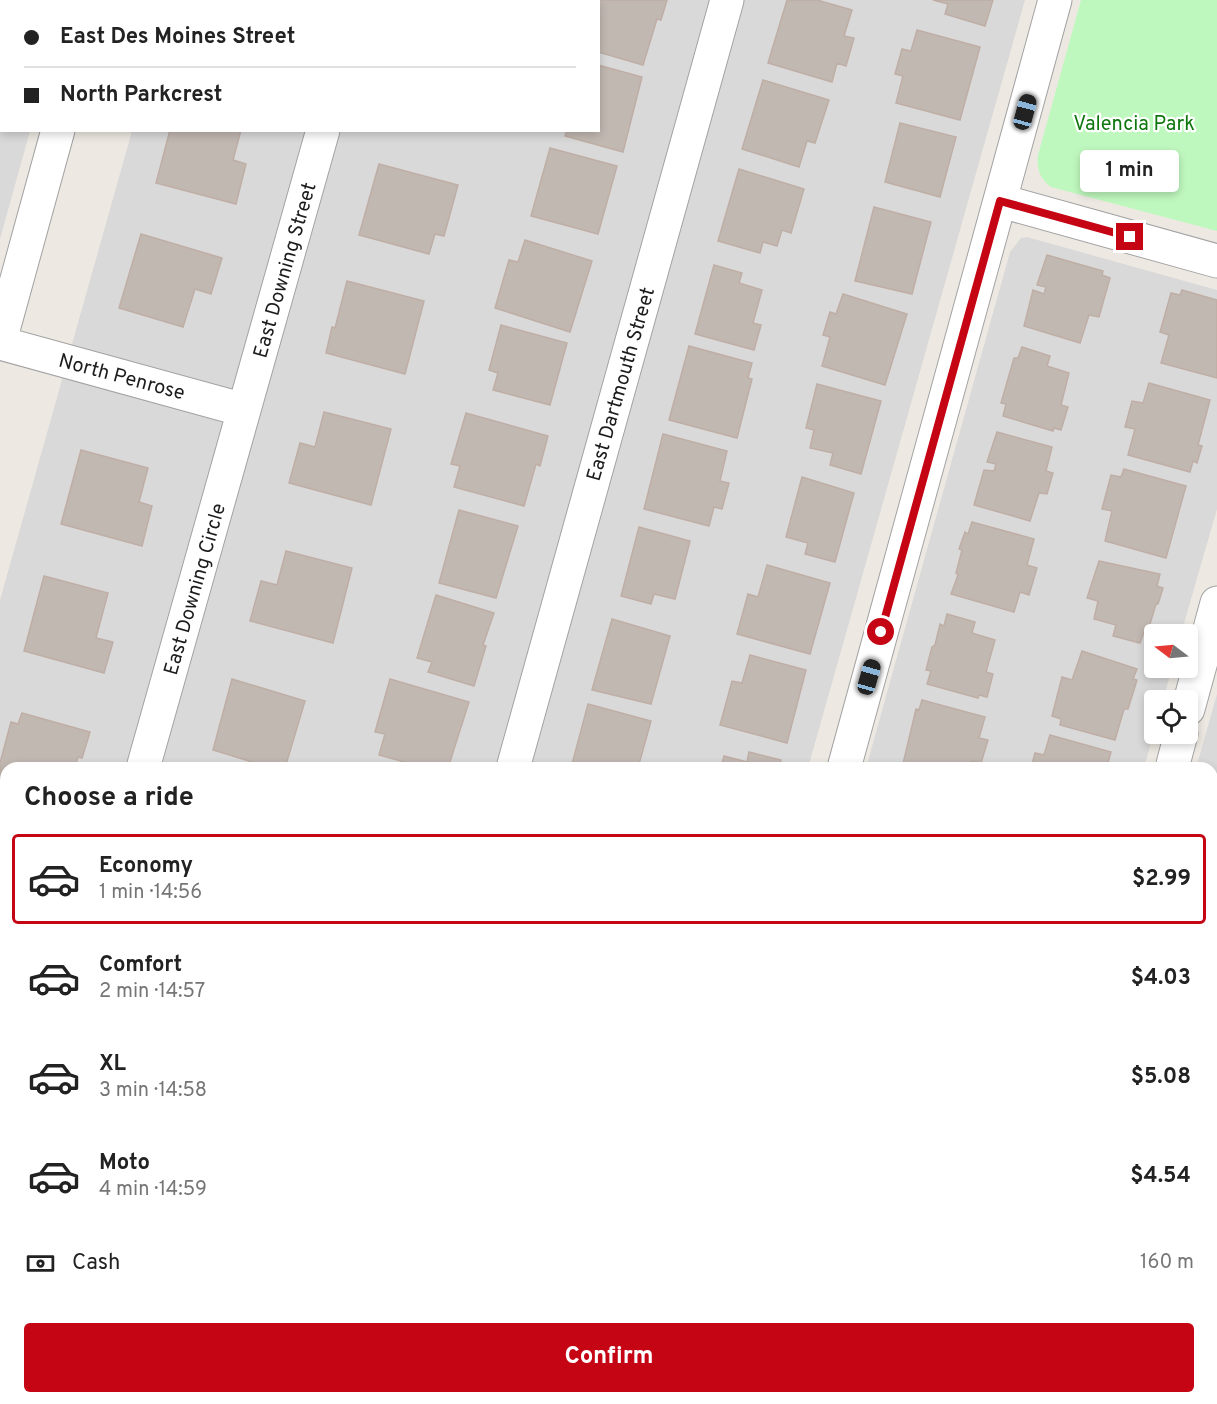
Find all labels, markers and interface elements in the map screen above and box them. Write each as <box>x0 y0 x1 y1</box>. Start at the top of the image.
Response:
text: East Des Moines Street <box>60 24 295 51</box>
text: North Parkcrest <box>60 82 222 109</box>
car <box>1012 92 1038 132</box>
park label: Valencia Park <box>1073 112 1195 138</box>
callout: 1 min <box>1080 150 1180 192</box>
text: 1 min <box>1105 158 1154 184</box>
street label: East Downing Street <box>248 180 323 361</box>
route end <box>1116 223 1143 250</box>
street label: East Dartmouth Street <box>582 285 662 485</box>
street label: North Penrose <box>55 349 188 407</box>
street label: East Downing Circle <box>159 501 233 679</box>
route start <box>867 618 894 645</box>
north arrow <box>1144 624 1198 678</box>
map controls <box>1144 624 1198 744</box>
car <box>855 657 883 697</box>
button: locate <box>1144 690 1198 744</box>
text: Choose a ride <box>24 781 194 815</box>
icon: car <box>27 852 81 906</box>
text: Economy <box>99 853 193 880</box>
text: $2.99 <box>1132 866 1191 893</box>
text: 1 min · 14:56 <box>99 880 202 906</box>
icon: car <box>27 951 81 1005</box>
text: Comfort <box>99 952 182 979</box>
text: $4.03 <box>1131 965 1191 992</box>
text: 2 min · 14:57 <box>99 979 205 1005</box>
icon: car <box>27 1050 81 1104</box>
text: XL <box>99 1051 126 1078</box>
text: $5.08 <box>1131 1064 1191 1091</box>
text: 3 min · 14:58 <box>99 1078 207 1104</box>
icon: car <box>27 1149 81 1203</box>
text: Moto <box>99 1150 150 1177</box>
text: $4.54 <box>1130 1163 1191 1190</box>
text: 4 min · 14:59 <box>99 1177 207 1203</box>
icon: cash <box>24 1247 57 1280</box>
text: Cash <box>72 1250 121 1277</box>
text: 160 m <box>1140 1250 1194 1276</box>
button: Confirm <box>24 1323 1194 1392</box>

